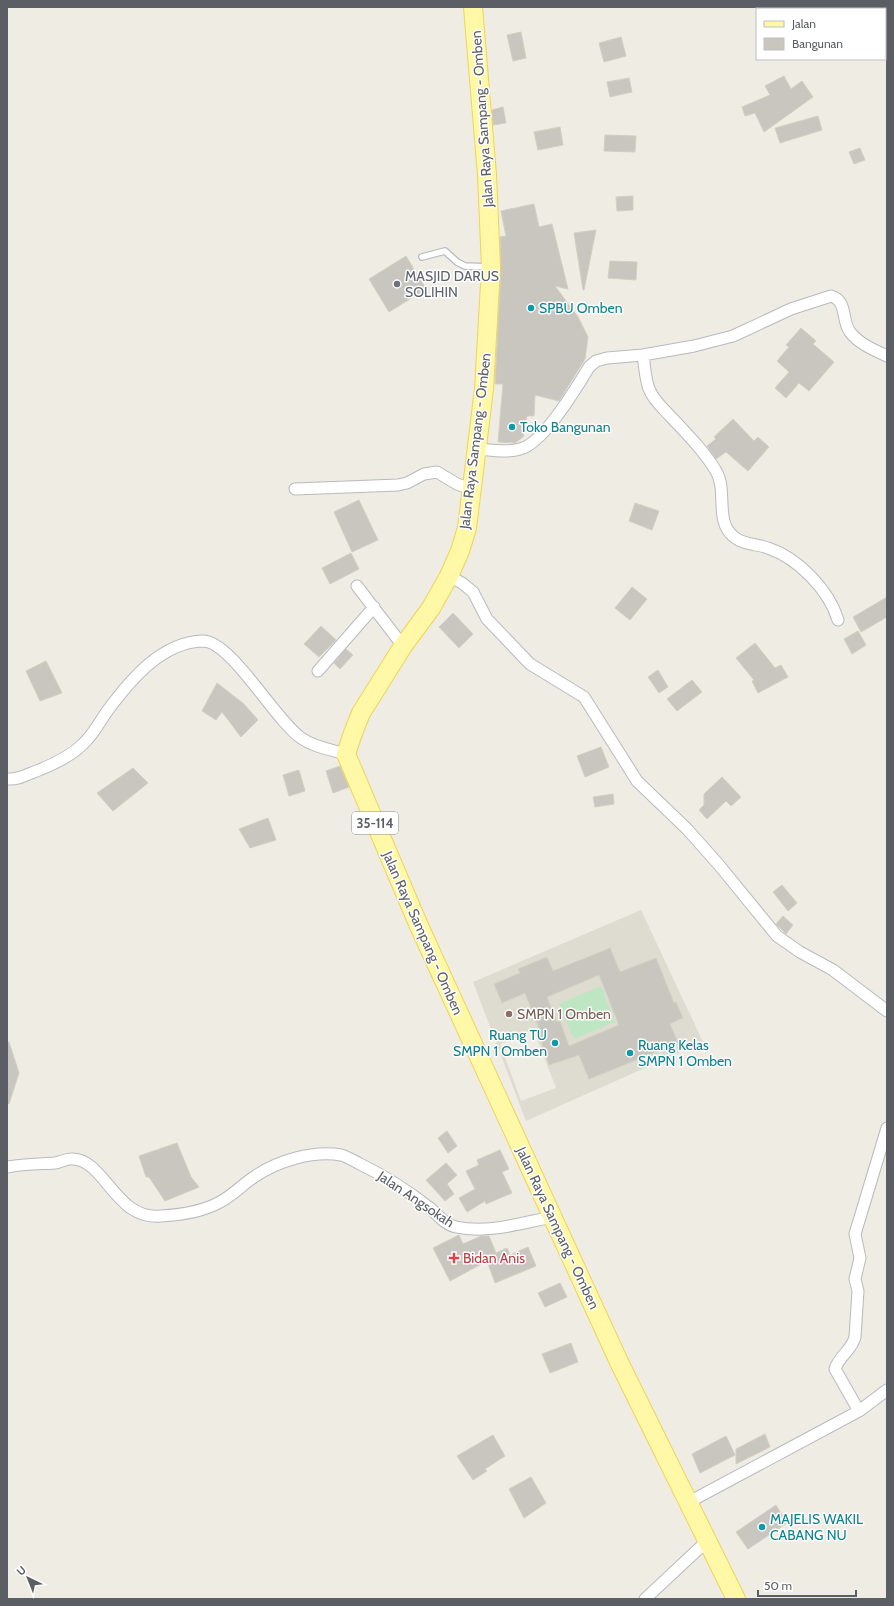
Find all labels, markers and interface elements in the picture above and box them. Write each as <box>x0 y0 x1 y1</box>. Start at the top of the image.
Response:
legend <box>756 8 886 60</box>
text: Jalan <box>791 16 816 31</box>
street label: Jalan Raya Sampang - Omben <box>467 30 497 209</box>
text: Bangunan <box>792 36 843 51</box>
place label: MASJID DARUS SOLIHIN <box>405 267 499 301</box>
marker: MASJID DARUS SOLIHIN <box>392 279 402 289</box>
place label: SPBU Omben <box>539 299 623 317</box>
marker: SPBU Omben <box>526 303 536 313</box>
street label: Jalan Raya Sampang - Omben <box>455 352 495 531</box>
place label: Toko Bangunan <box>520 418 611 436</box>
marker: Toko Bangunan <box>507 422 517 432</box>
road number: 35-114 <box>352 812 398 834</box>
street label: Jalan Raya Sampang - Omben <box>378 847 467 1018</box>
place label: SMPN 1 Omben <box>517 1005 611 1023</box>
marker: SMPN 1 Omben <box>504 1009 514 1019</box>
place label: Ruang TU SMPN 1 Omben <box>453 1026 547 1060</box>
place label: Ruang Kelas SMPN 1 Omben <box>638 1036 732 1070</box>
marker: Ruang TU SMPN 1 Omben <box>550 1038 560 1048</box>
marker: Ruang Kelas SMPN 1 Omben <box>625 1048 635 1058</box>
street label: Jalan Raya Sampang - Omben <box>512 1143 604 1312</box>
street label: Jalan Angsokah <box>373 1166 458 1231</box>
place label: Bidan Anis <box>463 1249 525 1267</box>
marker: Bidan Anis <box>448 1252 460 1264</box>
place label: MAJELIS WAKIL CABANG NU <box>770 1510 863 1544</box>
marker: MAJELIS WAKIL CABANG NU <box>757 1522 767 1532</box>
north arrow <box>8 1558 48 1598</box>
text: U <box>14 1563 29 1579</box>
scale bar <box>758 1572 856 1598</box>
text: 50 m <box>764 1578 792 1593</box>

